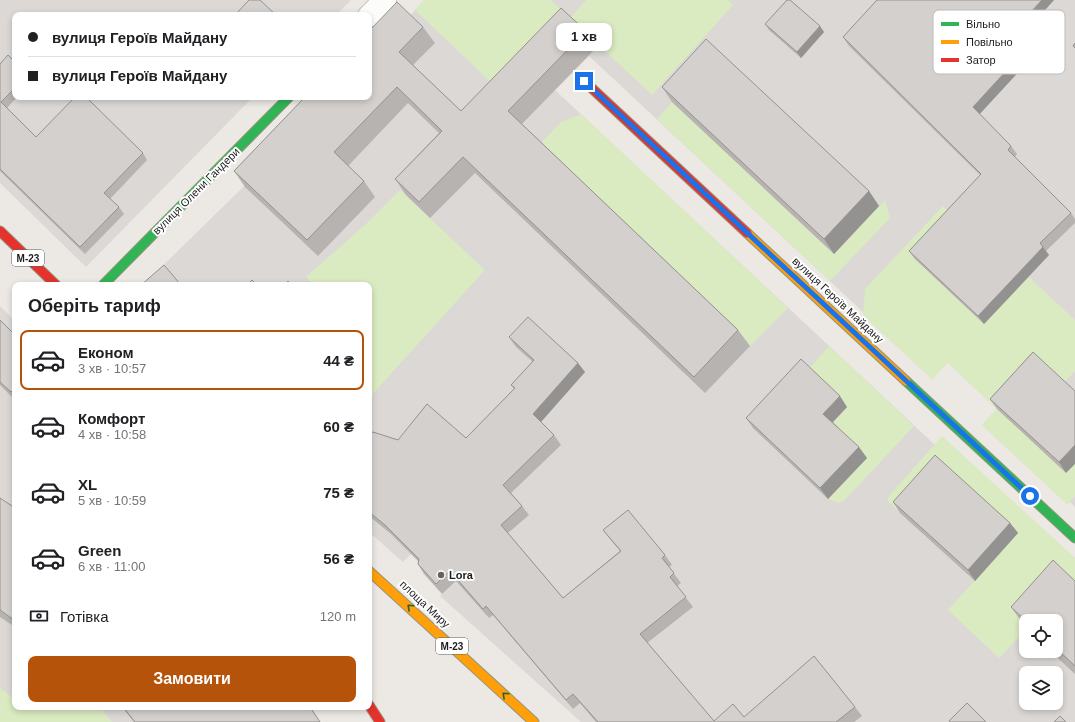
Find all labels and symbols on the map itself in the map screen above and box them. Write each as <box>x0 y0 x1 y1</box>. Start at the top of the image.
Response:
legend <box>933 10 1065 74</box>
text: Вільно <box>966 18 1000 30</box>
callout: 1 хв <box>556 23 612 51</box>
text: Повільно <box>966 36 1013 48</box>
text: Затор <box>966 54 996 66</box>
route end <box>575 72 593 90</box>
street label: вулиця Олени Гандери <box>150 145 242 237</box>
road number: М-23 <box>12 250 44 266</box>
street label: вулиця Героїв Майдану <box>790 255 886 346</box>
route start <box>1021 487 1039 505</box>
place label: Lora <box>449 569 474 581</box>
marker: Lora <box>436 570 446 580</box>
street label: площа Миру <box>398 578 453 630</box>
one-way arrow <box>407 604 415 612</box>
road number: М-23 <box>436 638 468 654</box>
one-way arrow <box>502 693 510 700</box>

